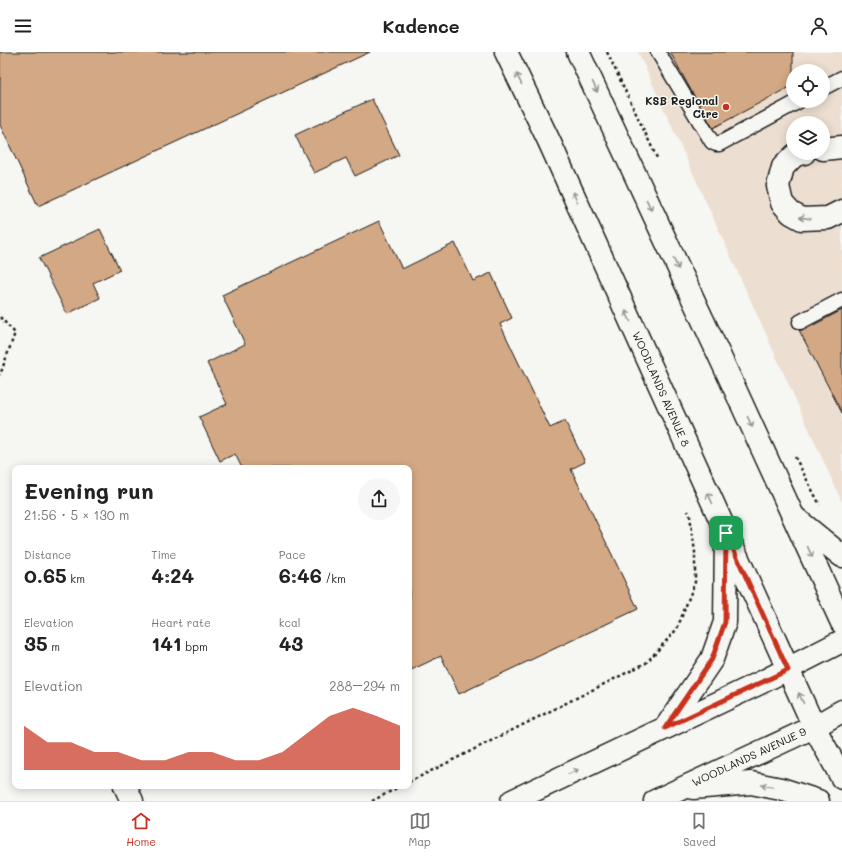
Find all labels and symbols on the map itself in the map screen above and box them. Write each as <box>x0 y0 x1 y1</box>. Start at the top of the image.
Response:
one-way arrow <box>515 74 522 86</box>
one-way arrow <box>592 81 599 93</box>
place label: KSB Regional Ctre <box>645 93 718 121</box>
marker: KSB Regional Ctre <box>721 102 731 112</box>
one-way arrow <box>570 191 578 203</box>
one-way arrow <box>646 199 653 211</box>
one-way arrow <box>799 214 812 222</box>
one-way arrow <box>673 257 680 269</box>
one-way arrow <box>624 310 631 322</box>
street label: WOODLANDS AVENUE 8 <box>629 329 694 449</box>
one-way arrow <box>747 416 754 428</box>
one-way arrow <box>706 492 713 504</box>
pin <box>709 516 743 550</box>
one-way arrow <box>807 546 814 558</box>
one-way arrow <box>797 692 804 704</box>
street label: WOODLANDS AVENUE 9 <box>689 723 809 790</box>
one-way arrow <box>567 768 579 775</box>
one-way arrow <box>761 782 774 790</box>

